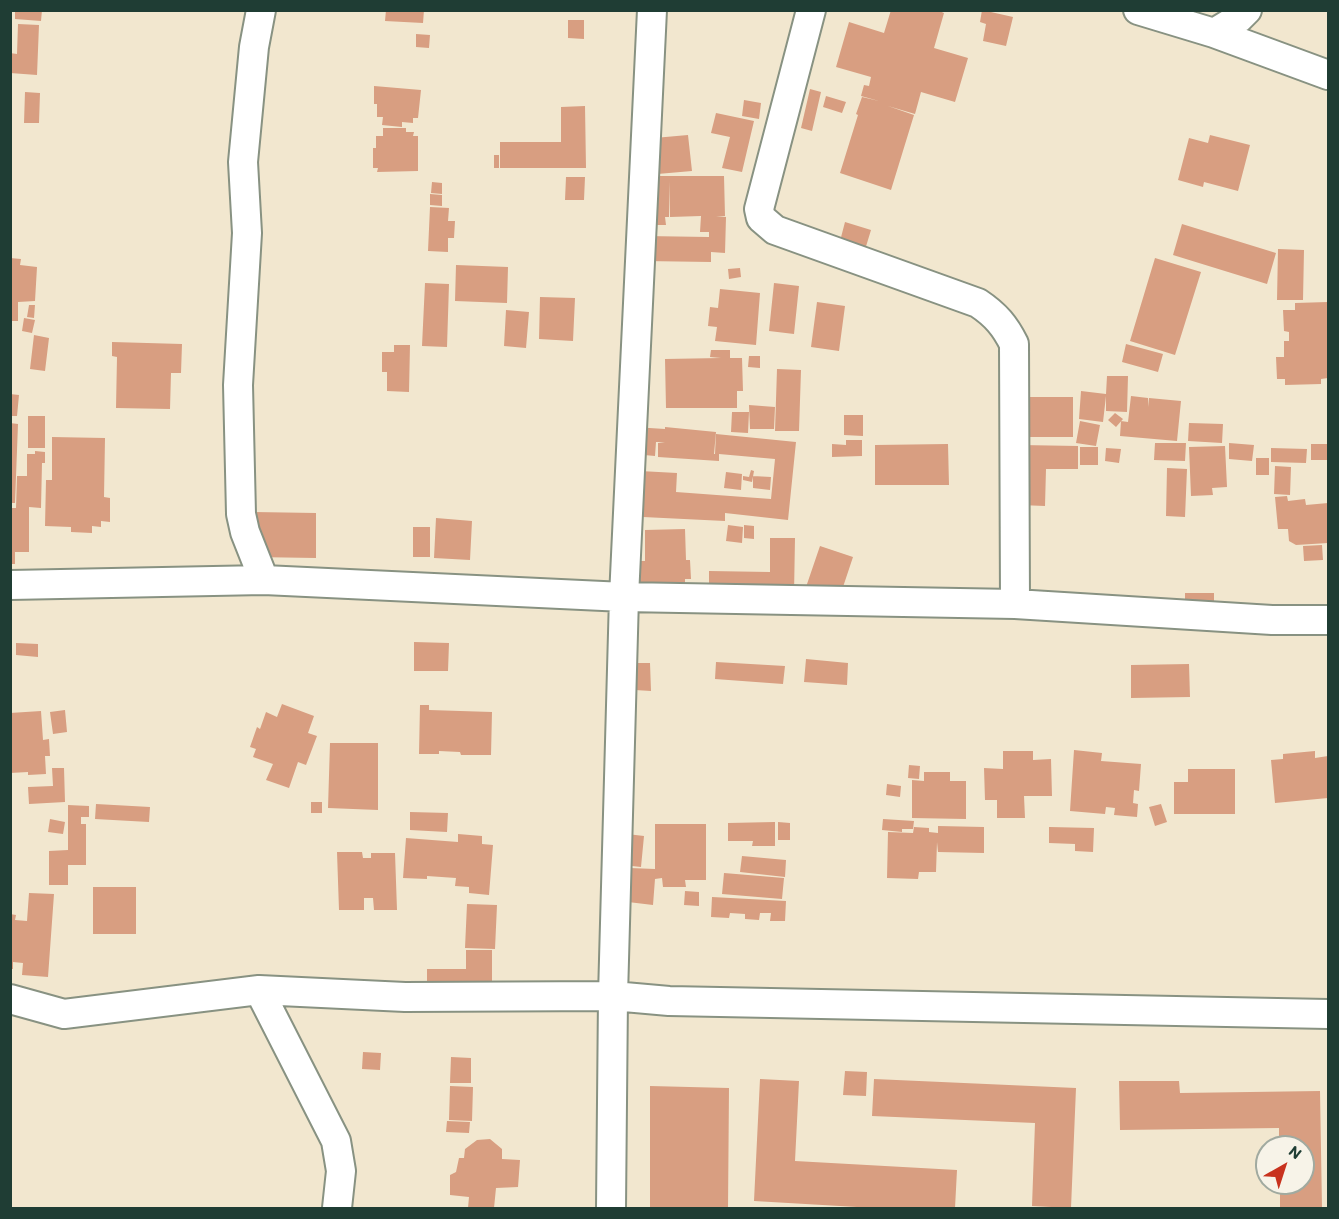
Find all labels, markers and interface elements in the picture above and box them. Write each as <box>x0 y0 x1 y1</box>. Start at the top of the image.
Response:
north arrow <box>1255 1135 1315 1195</box>
text: N <box>1285 1141 1306 1163</box>

